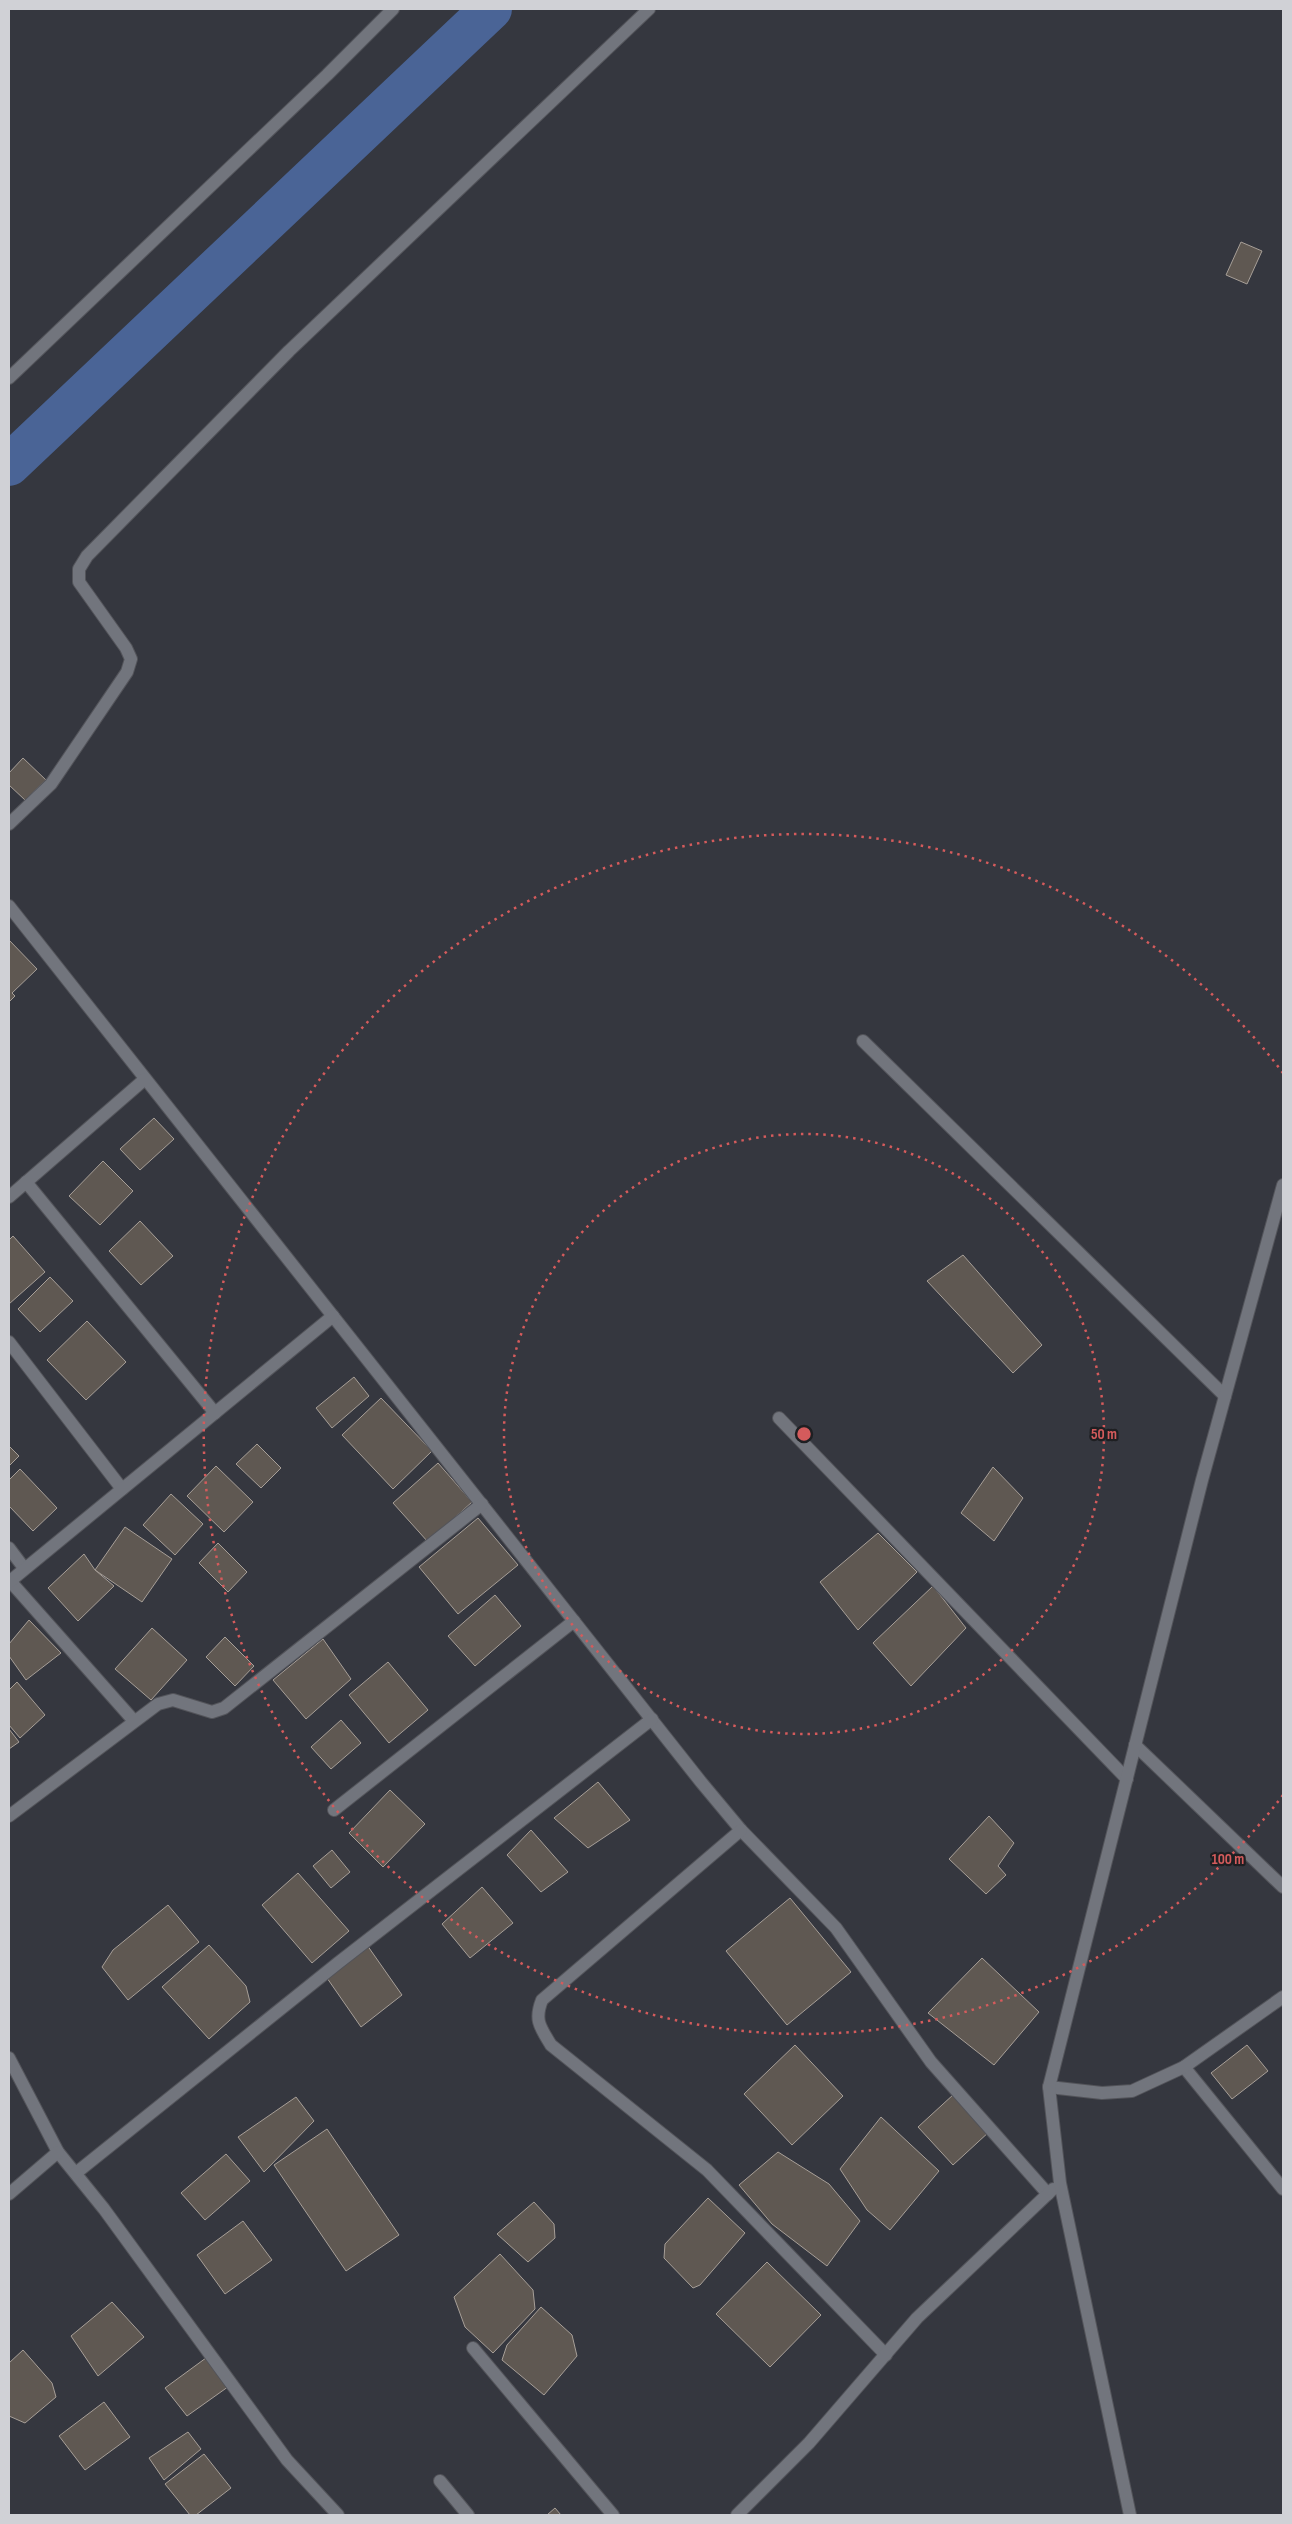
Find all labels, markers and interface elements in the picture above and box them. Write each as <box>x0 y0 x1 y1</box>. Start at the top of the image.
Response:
centre of rings <box>795 1425 813 1443</box>
text: 50 m <box>1091 1425 1117 1444</box>
text: 100 m <box>1212 1850 1244 1869</box>

